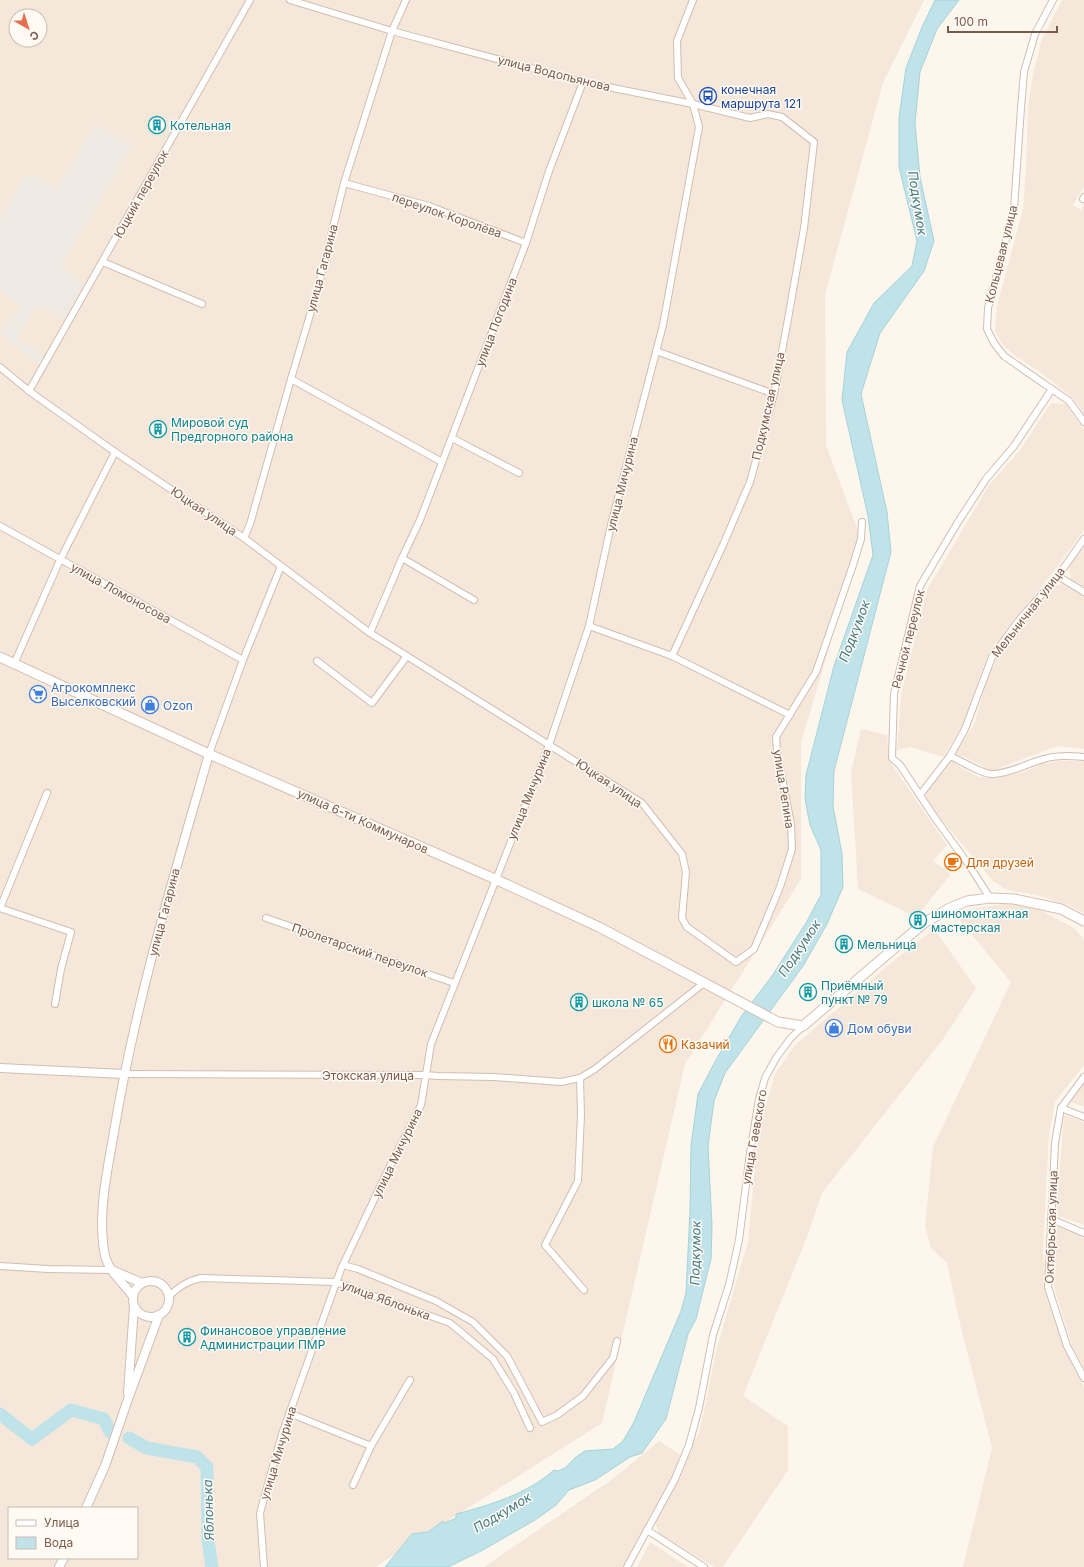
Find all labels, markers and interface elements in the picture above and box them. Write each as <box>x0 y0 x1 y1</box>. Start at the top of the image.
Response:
north arrow <box>8 8 48 48</box>
scale bar <box>948 8 1057 34</box>
text: 100 m <box>954 14 988 29</box>
text: С <box>27 28 42 44</box>
street label: улица Водопьянова <box>496 52 612 94</box>
place label: конечная маршрута 121 <box>721 82 801 111</box>
bus stop icon: конечная маршрута 121 <box>698 86 718 106</box>
building icon: Котельная <box>147 115 167 135</box>
place label: Котельная <box>170 118 231 133</box>
street label: Юцкий переулок <box>111 147 172 241</box>
water label: Подкумок <box>905 170 931 237</box>
street label: переулок Королёва <box>390 189 504 241</box>
street label: Кольцевая улица <box>982 204 1020 304</box>
street label: улица Гагарина <box>303 222 341 314</box>
street label: улица Погодина <box>472 275 520 369</box>
street label: Подкумская улица <box>748 351 788 461</box>
place label: Мировой суд Предгорного района <box>171 415 294 444</box>
building icon: Мировой суд Предгорного района <box>148 419 168 439</box>
street label: улица Мичурина <box>603 435 641 533</box>
street label: Юцкая улица <box>168 483 240 539</box>
street label: улица Ломоносова <box>68 559 174 627</box>
street label: Мельничная улица <box>988 564 1068 660</box>
street label: Речной переулок <box>888 588 928 690</box>
water label: Подкумок <box>835 597 873 664</box>
place label: Агрокомплекс Выселковский <box>51 680 136 709</box>
supermarket icon: Агрокомплекс Выселковский <box>28 684 48 704</box>
shop icon: Ozon <box>140 695 160 715</box>
place label: Ozon <box>163 698 193 713</box>
street label: улица Мичурина <box>504 746 554 842</box>
street label: улица Репина <box>770 748 798 830</box>
street label: Юцкая улица <box>573 755 645 811</box>
street label: улица 6-ти Коммунаров <box>295 785 431 857</box>
cafe icon: Для друзей <box>943 852 963 872</box>
place label: Для друзей <box>966 855 1034 870</box>
street label: улица Гагарина <box>145 866 183 958</box>
place label: шиномонтажная мастерская <box>931 906 1028 935</box>
building icon: шиномонтажная мастерская <box>908 910 928 930</box>
water label: Подкумок <box>774 916 824 979</box>
street label: Пролетарский переулок <box>290 920 430 981</box>
building icon: Мельница <box>834 934 854 954</box>
place label: Мельница <box>857 937 917 952</box>
place label: Приёмный пункт № 79 <box>821 978 888 1007</box>
building icon: Приёмный пункт № 79 <box>798 982 818 1002</box>
building icon: школа № 65 <box>569 992 589 1012</box>
place label: школа № 65 <box>592 995 664 1010</box>
shop icon: Дом обуви <box>824 1018 844 1038</box>
place label: Дом обуви <box>847 1021 912 1036</box>
restaurant icon: Казачий <box>658 1034 678 1054</box>
place label: Казачий <box>681 1037 730 1052</box>
street label: Этокская улица <box>322 1068 414 1083</box>
street label: улица Гаевского <box>738 1088 770 1186</box>
street label: улица Мичурина <box>369 1106 425 1200</box>
street label: Октябрьская улица <box>1042 1170 1060 1284</box>
water label: Подкумок <box>686 1219 704 1286</box>
street label: улица Яблонька <box>340 1277 432 1323</box>
place label: Финансовое управление Администрации ПМР <box>200 1323 346 1352</box>
building icon: Финансовое управление Администрации ПМР <box>177 1327 197 1347</box>
street label: улица Мичурина <box>257 1404 299 1502</box>
water label: Яблонька <box>199 1479 217 1542</box>
water label: Подкумок <box>470 1488 535 1536</box>
legend <box>8 1507 138 1559</box>
text: Улица <box>44 1515 79 1530</box>
text: Вода <box>44 1535 73 1550</box>

